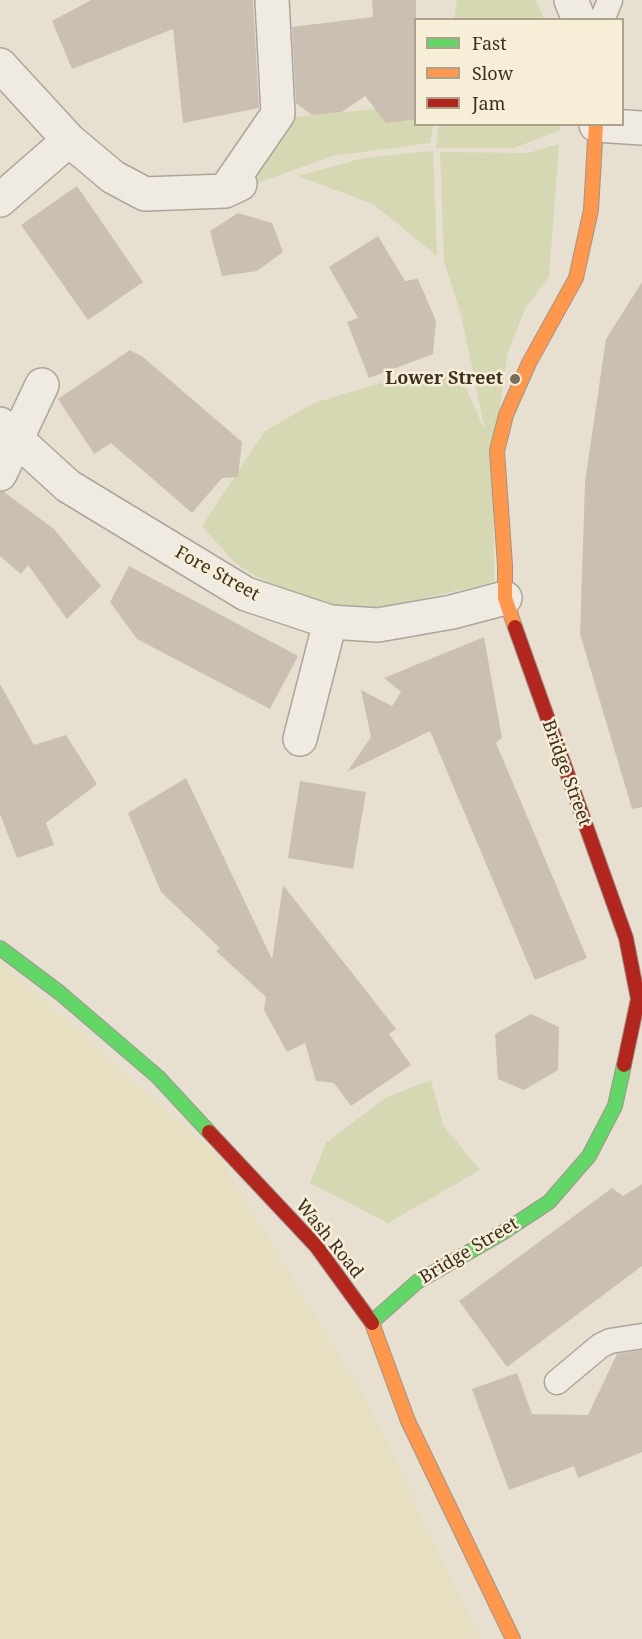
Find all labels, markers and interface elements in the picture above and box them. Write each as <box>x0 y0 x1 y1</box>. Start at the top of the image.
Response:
legend <box>414 18 624 126</box>
text: Fast <box>472 31 507 55</box>
text: Slow <box>472 61 513 85</box>
text: Jam <box>472 91 506 115</box>
place label: Lower Street <box>385 368 503 390</box>
marker: Lower Street <box>508 372 522 386</box>
street label: Fore Street <box>171 542 263 606</box>
street label: Bridge Street <box>537 717 595 829</box>
street label: Wash Road <box>291 1195 367 1283</box>
street label: Bridge Street <box>416 1213 522 1289</box>

